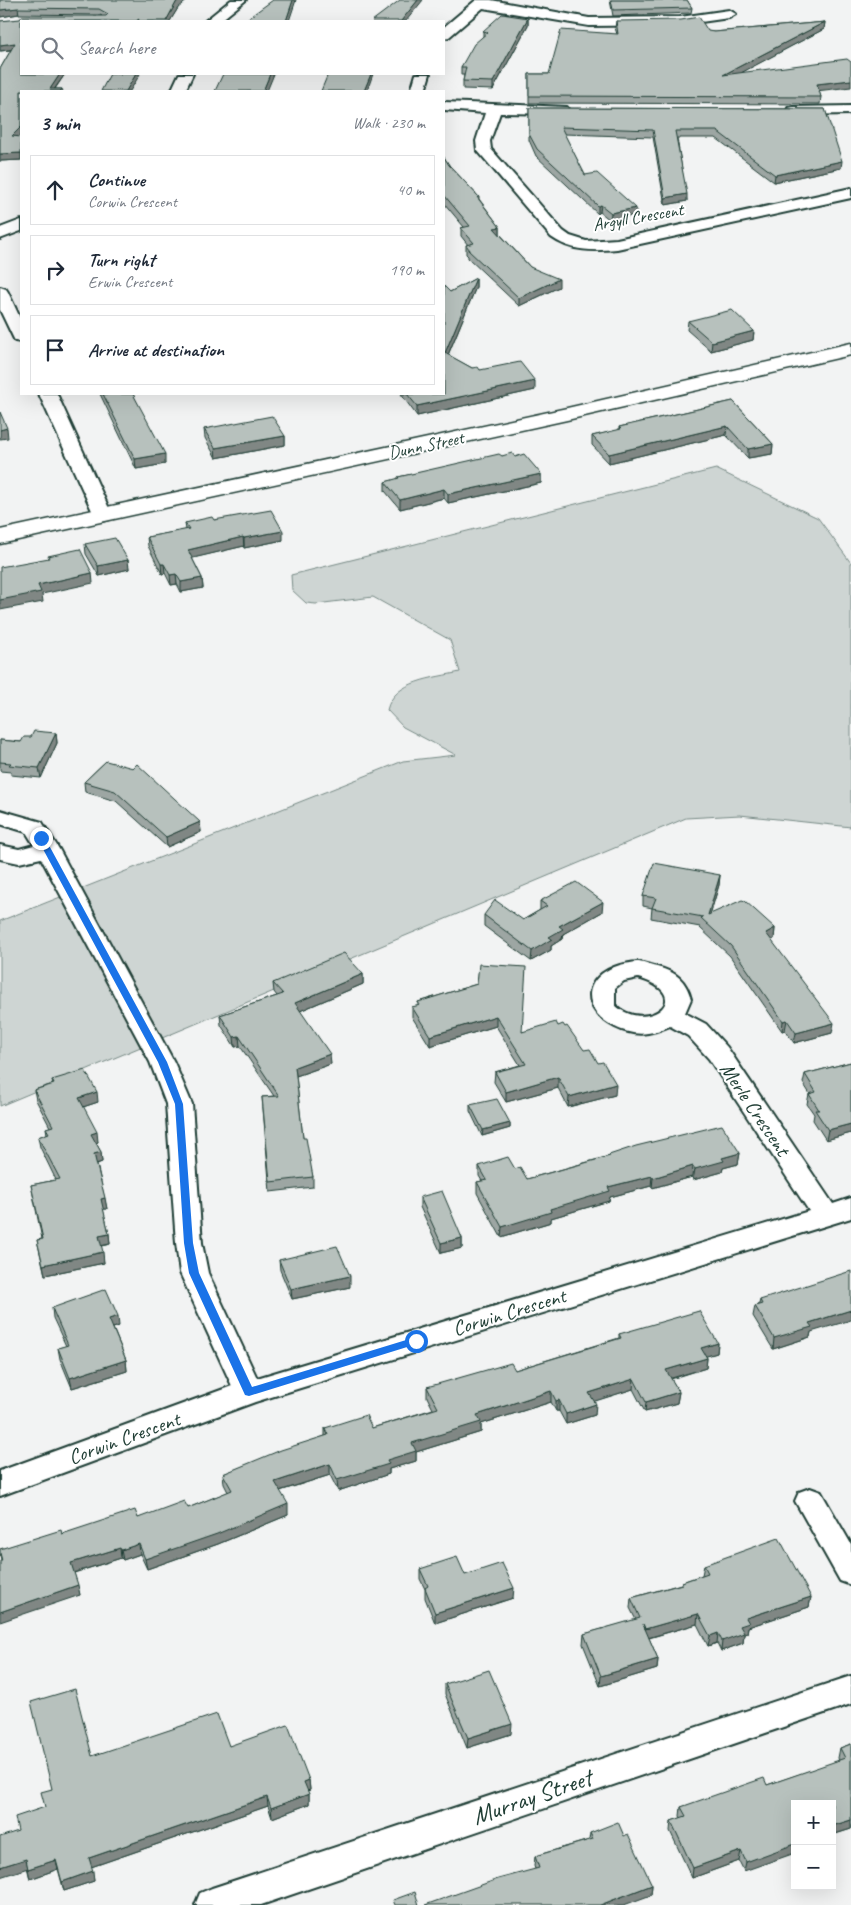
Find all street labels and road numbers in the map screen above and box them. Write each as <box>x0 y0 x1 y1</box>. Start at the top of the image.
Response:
street label: Argyll Crescent <box>591 198 687 236</box>
street label: Dunn Street <box>386 426 468 464</box>
street label: Merle Crescent <box>714 1057 797 1162</box>
street label: Corwin Crescent <box>449 1282 571 1341</box>
street label: Corwin Crescent <box>65 1405 185 1470</box>
street label: Murray Street <box>468 1760 599 1832</box>

